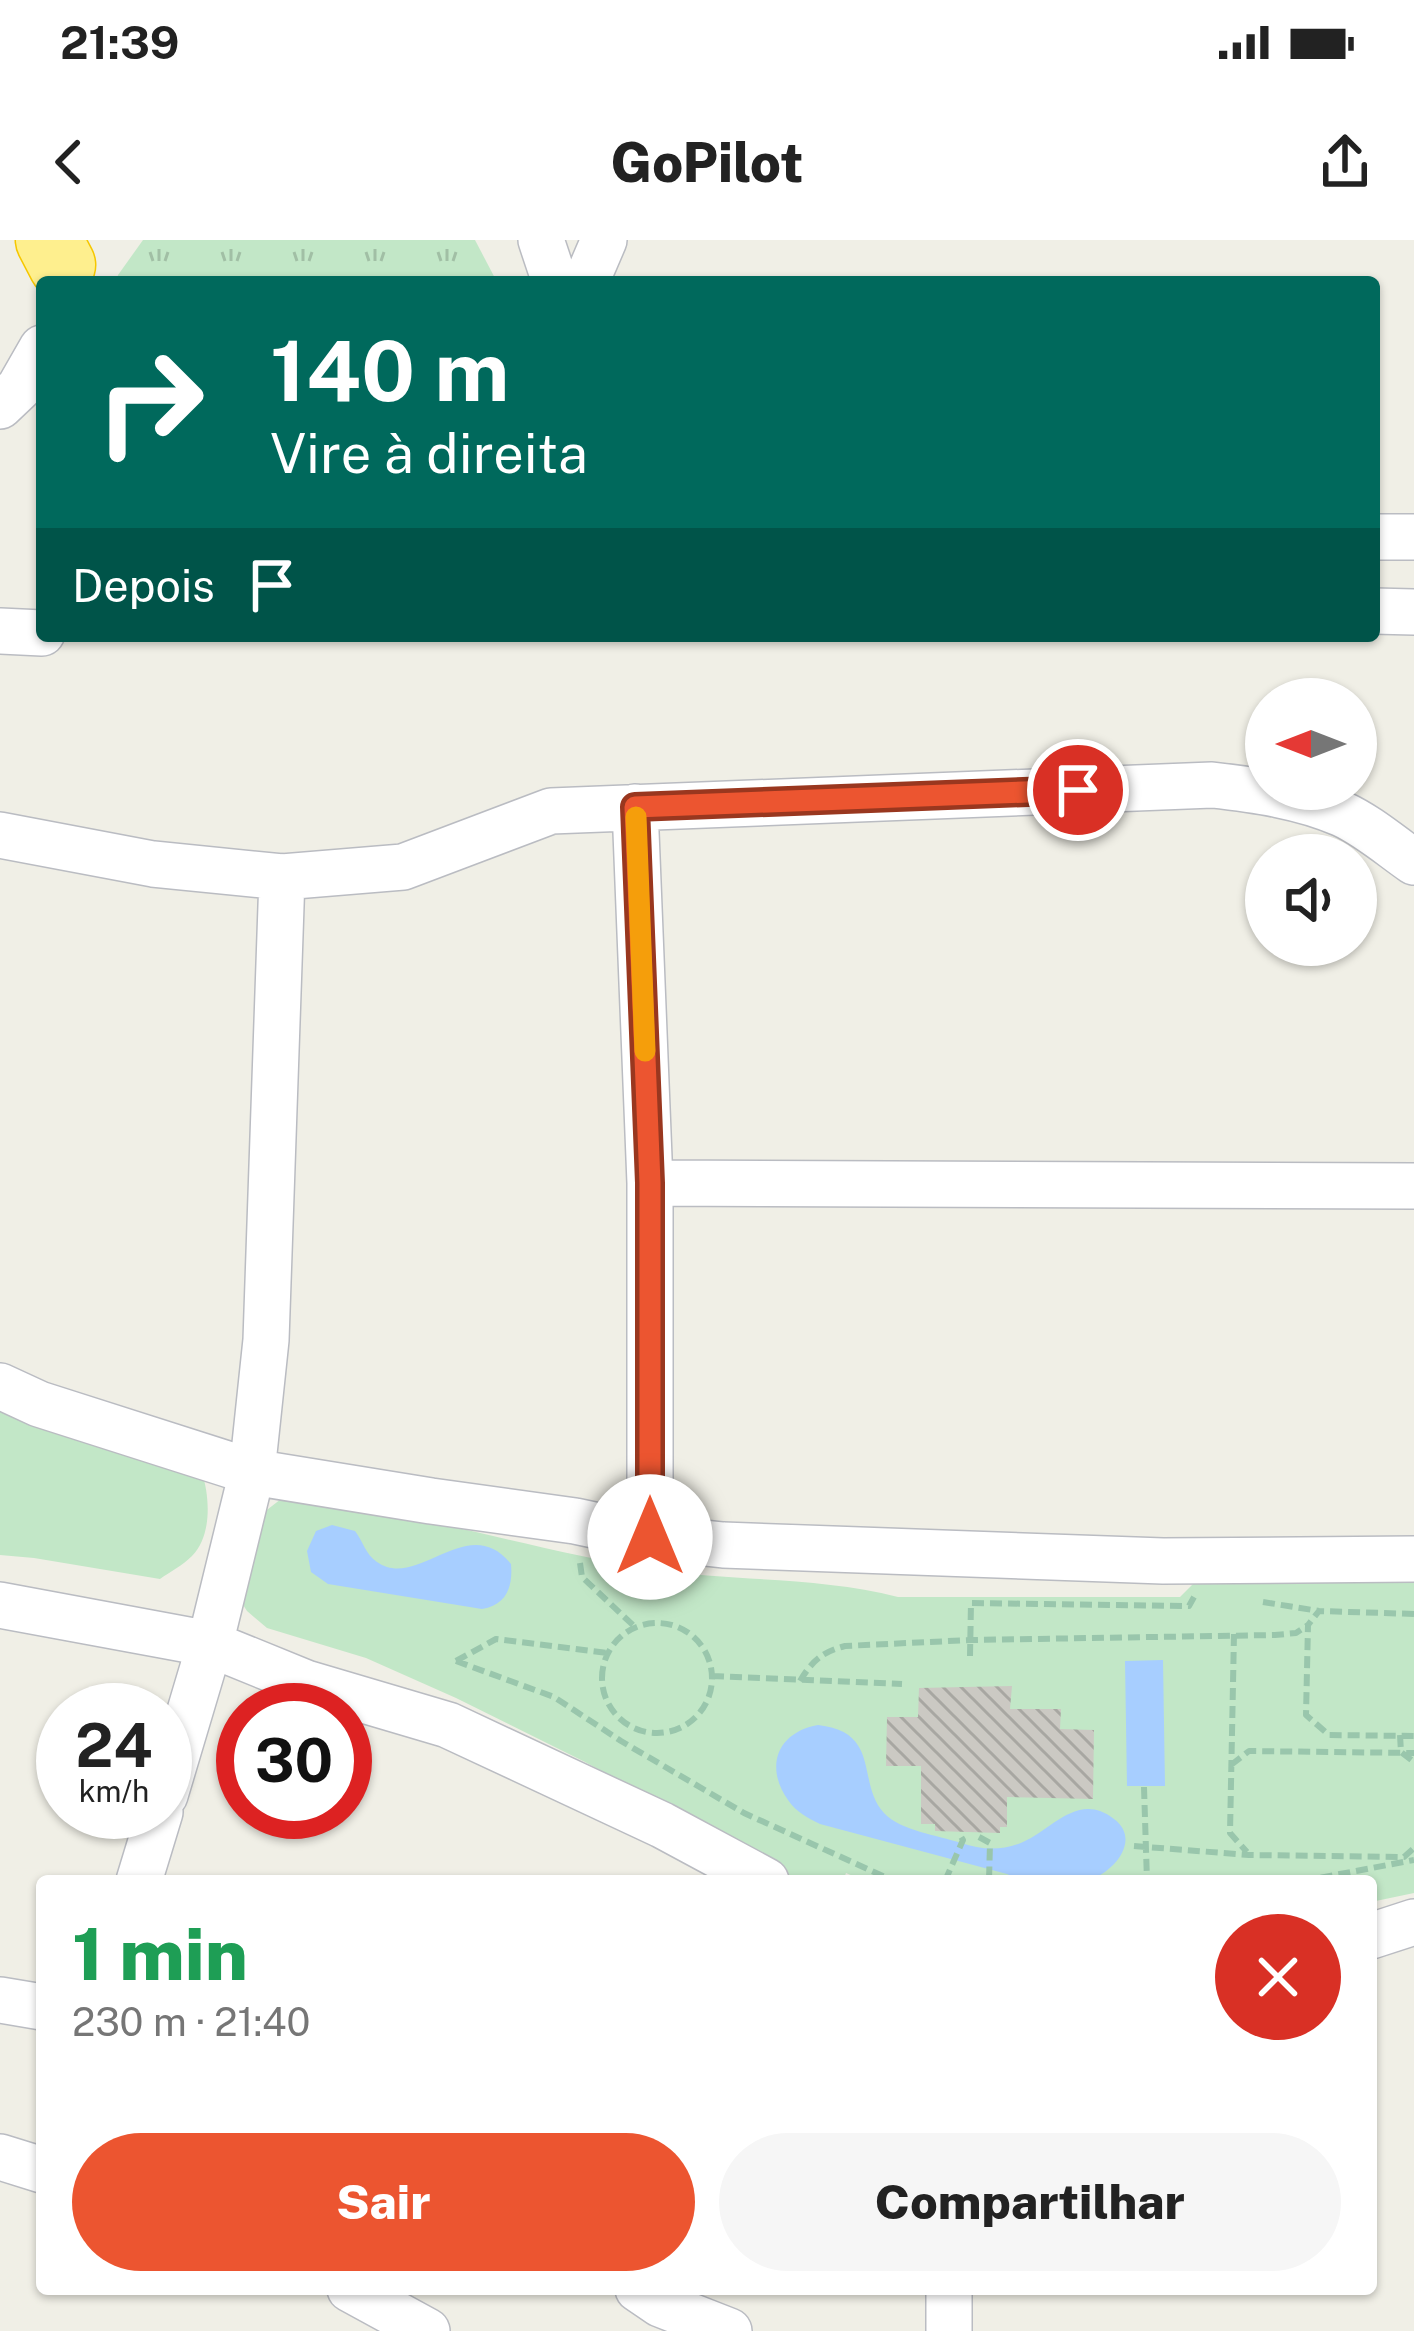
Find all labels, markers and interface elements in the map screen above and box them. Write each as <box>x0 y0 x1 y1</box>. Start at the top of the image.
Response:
text: 21:39 <box>60 16 179 69</box>
icon: back <box>36 129 102 195</box>
icon: share <box>1312 129 1378 195</box>
text: GoPilot <box>610 131 804 194</box>
text: 140 m <box>270 321 509 420</box>
icon: right <box>72 324 228 480</box>
text: Vire à direita <box>270 422 588 485</box>
icon: arrive <box>239 552 305 618</box>
text: Depois <box>72 559 215 612</box>
north arrow <box>1245 678 1377 810</box>
map controls <box>1245 678 1377 966</box>
pin <box>1027 739 1129 841</box>
icon: arrive <box>1045 757 1111 823</box>
button: sound <box>1245 834 1377 966</box>
position arrow <box>587 1474 713 1600</box>
speed limit sign: 30 <box>216 1683 372 1839</box>
text: 24 <box>75 1710 153 1781</box>
text: km/h <box>79 1773 149 1809</box>
text: 1 min <box>72 1912 248 1996</box>
button: close <box>1215 1914 1341 2040</box>
text: 230 m · 21:40 <box>72 1999 310 2045</box>
button: Sair <box>72 2133 695 2271</box>
button: Compartilhar <box>719 2133 1341 2271</box>

